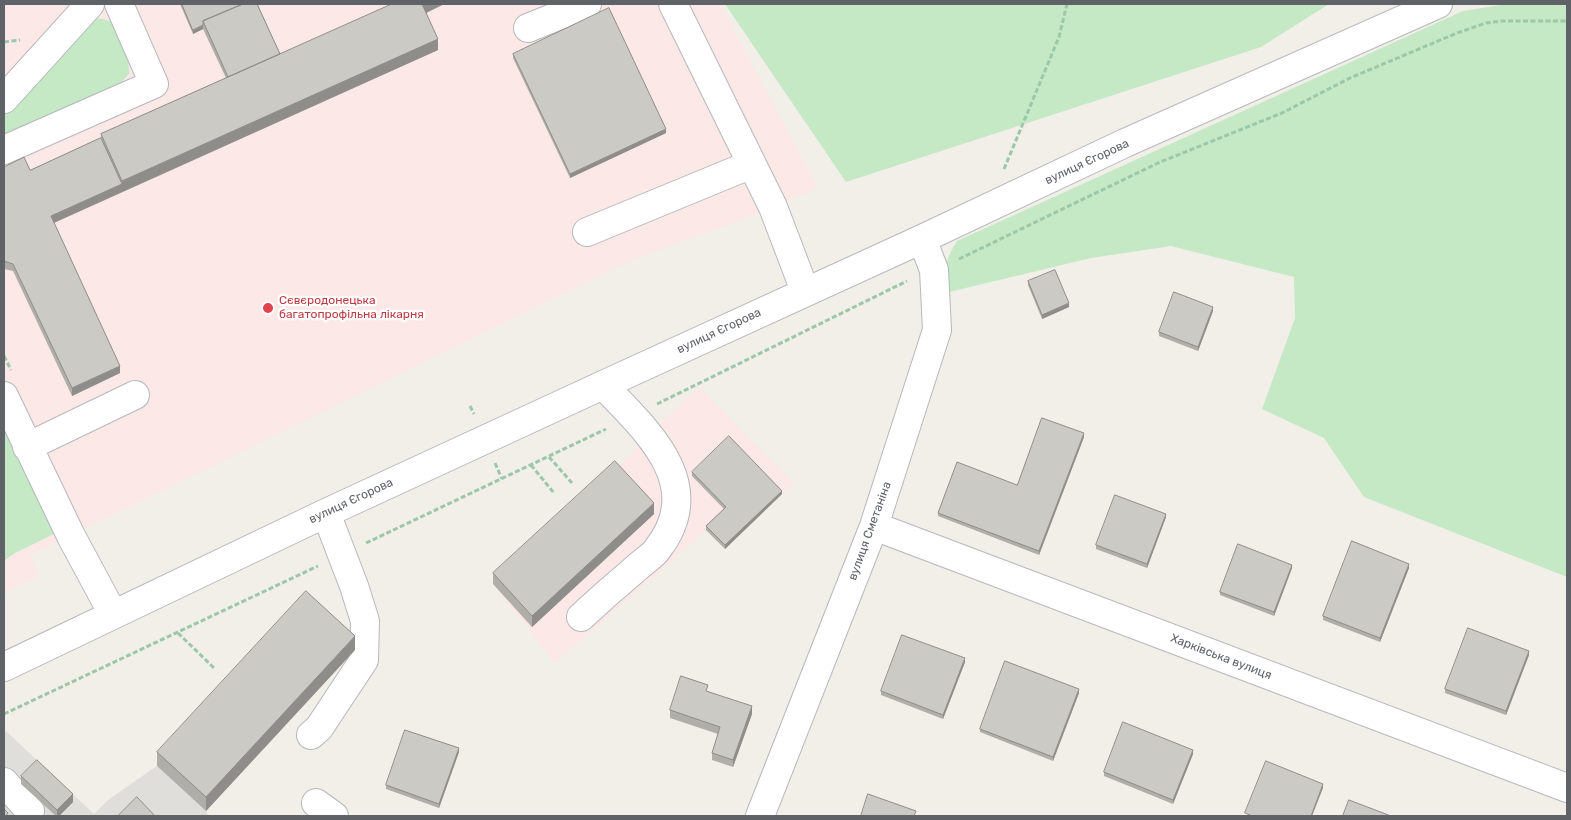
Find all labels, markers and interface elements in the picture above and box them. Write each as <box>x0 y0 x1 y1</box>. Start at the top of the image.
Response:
street label: вулиця Єгорова <box>1043 136 1131 188</box>
place label: Сєвєродонецька багатопрофiльна лiкарня <box>279 294 424 322</box>
marker: Сєвєродонецька багатопрофiльна лiкарня <box>261 301 275 315</box>
street label: вулиця Єгорова <box>675 305 763 357</box>
street label: вулиця Єгорова <box>307 475 395 527</box>
street label: вулиця Сметаніна <box>845 480 895 582</box>
street label: Харківська вулиця <box>1168 631 1274 683</box>

